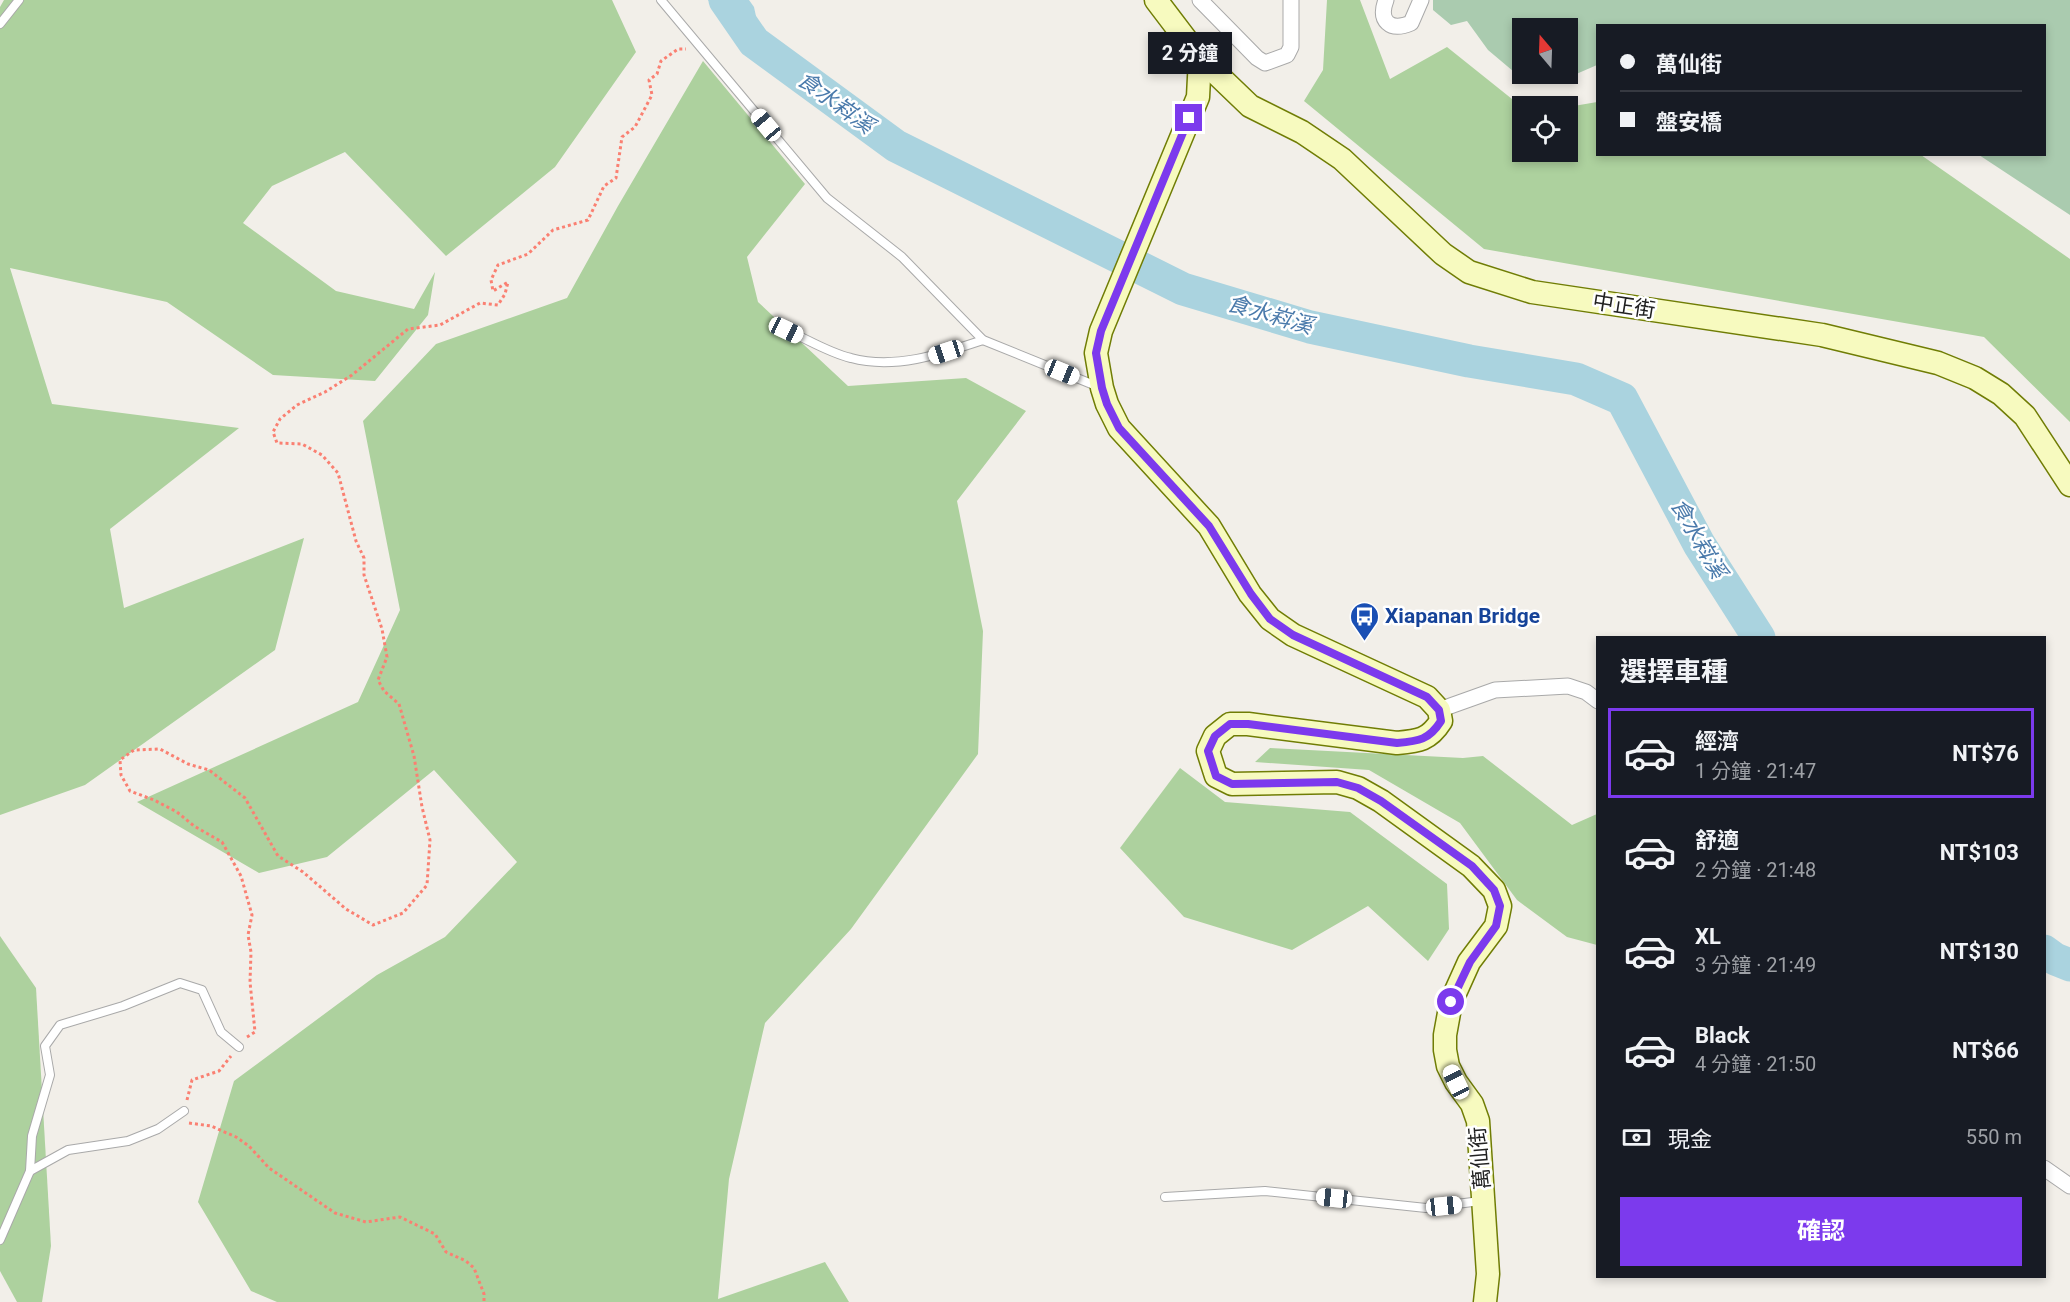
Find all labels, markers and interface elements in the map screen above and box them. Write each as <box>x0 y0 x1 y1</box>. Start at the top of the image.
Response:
north arrow <box>1512 18 1578 84</box>
map controls <box>1512 18 1578 162</box>
callout: 2 分鐘 <box>1147 31 1231 73</box>
text: 2 分鐘 <box>1162 41 1218 65</box>
text: 萬仙街 <box>1656 52 1722 77</box>
water label: 食水嵙溪 <box>793 66 881 140</box>
button: locate <box>1512 96 1578 162</box>
route end <box>1175 104 1202 131</box>
car <box>748 105 784 145</box>
text: 盤安橋 <box>1656 110 1722 135</box>
street label: 中正街 <box>1591 289 1657 323</box>
water label: 食水嵙溪 <box>1224 290 1318 339</box>
car <box>766 314 806 346</box>
car <box>926 338 966 366</box>
car <box>1042 357 1082 387</box>
water label: 食水嵙溪 <box>1666 494 1733 585</box>
bus stop icon: Xiapanan Bridge <box>1348 600 1380 642</box>
place label: Xiapanan Bridge <box>1385 604 1540 628</box>
text: 選擇車種 <box>1620 656 1728 688</box>
icon: car <box>1623 726 1677 780</box>
text: 經濟 <box>1695 729 1739 754</box>
text: NT$76 <box>1952 741 2019 766</box>
text: 1 分鐘 · 21:47 <box>1695 759 1816 783</box>
icon: car <box>1623 825 1677 879</box>
text: 舒適 <box>1695 828 1739 853</box>
text: NT$103 <box>1940 840 2019 865</box>
text: 2 分鐘 · 21:48 <box>1695 858 1816 882</box>
icon: car <box>1623 924 1677 978</box>
text: XL <box>1695 924 1721 949</box>
text: NT$130 <box>1940 939 2019 964</box>
text: 3 分鐘 · 21:49 <box>1695 953 1816 977</box>
route start <box>1437 988 1464 1015</box>
icon: car <box>1623 1023 1677 1077</box>
text: Black <box>1695 1023 1750 1048</box>
text: NT$66 <box>1952 1038 2019 1063</box>
text: 4 分鐘 · 21:50 <box>1695 1052 1816 1076</box>
car <box>1440 1062 1472 1102</box>
icon: cash <box>1620 1121 1653 1154</box>
text: 550 m <box>1966 1125 2022 1149</box>
street label: 萬仙街 <box>1465 1126 1495 1190</box>
text: 現金 <box>1668 1127 1712 1152</box>
car <box>1315 1187 1353 1209</box>
car <box>1425 1195 1463 1217</box>
button: 確認 <box>1620 1197 2022 1266</box>

